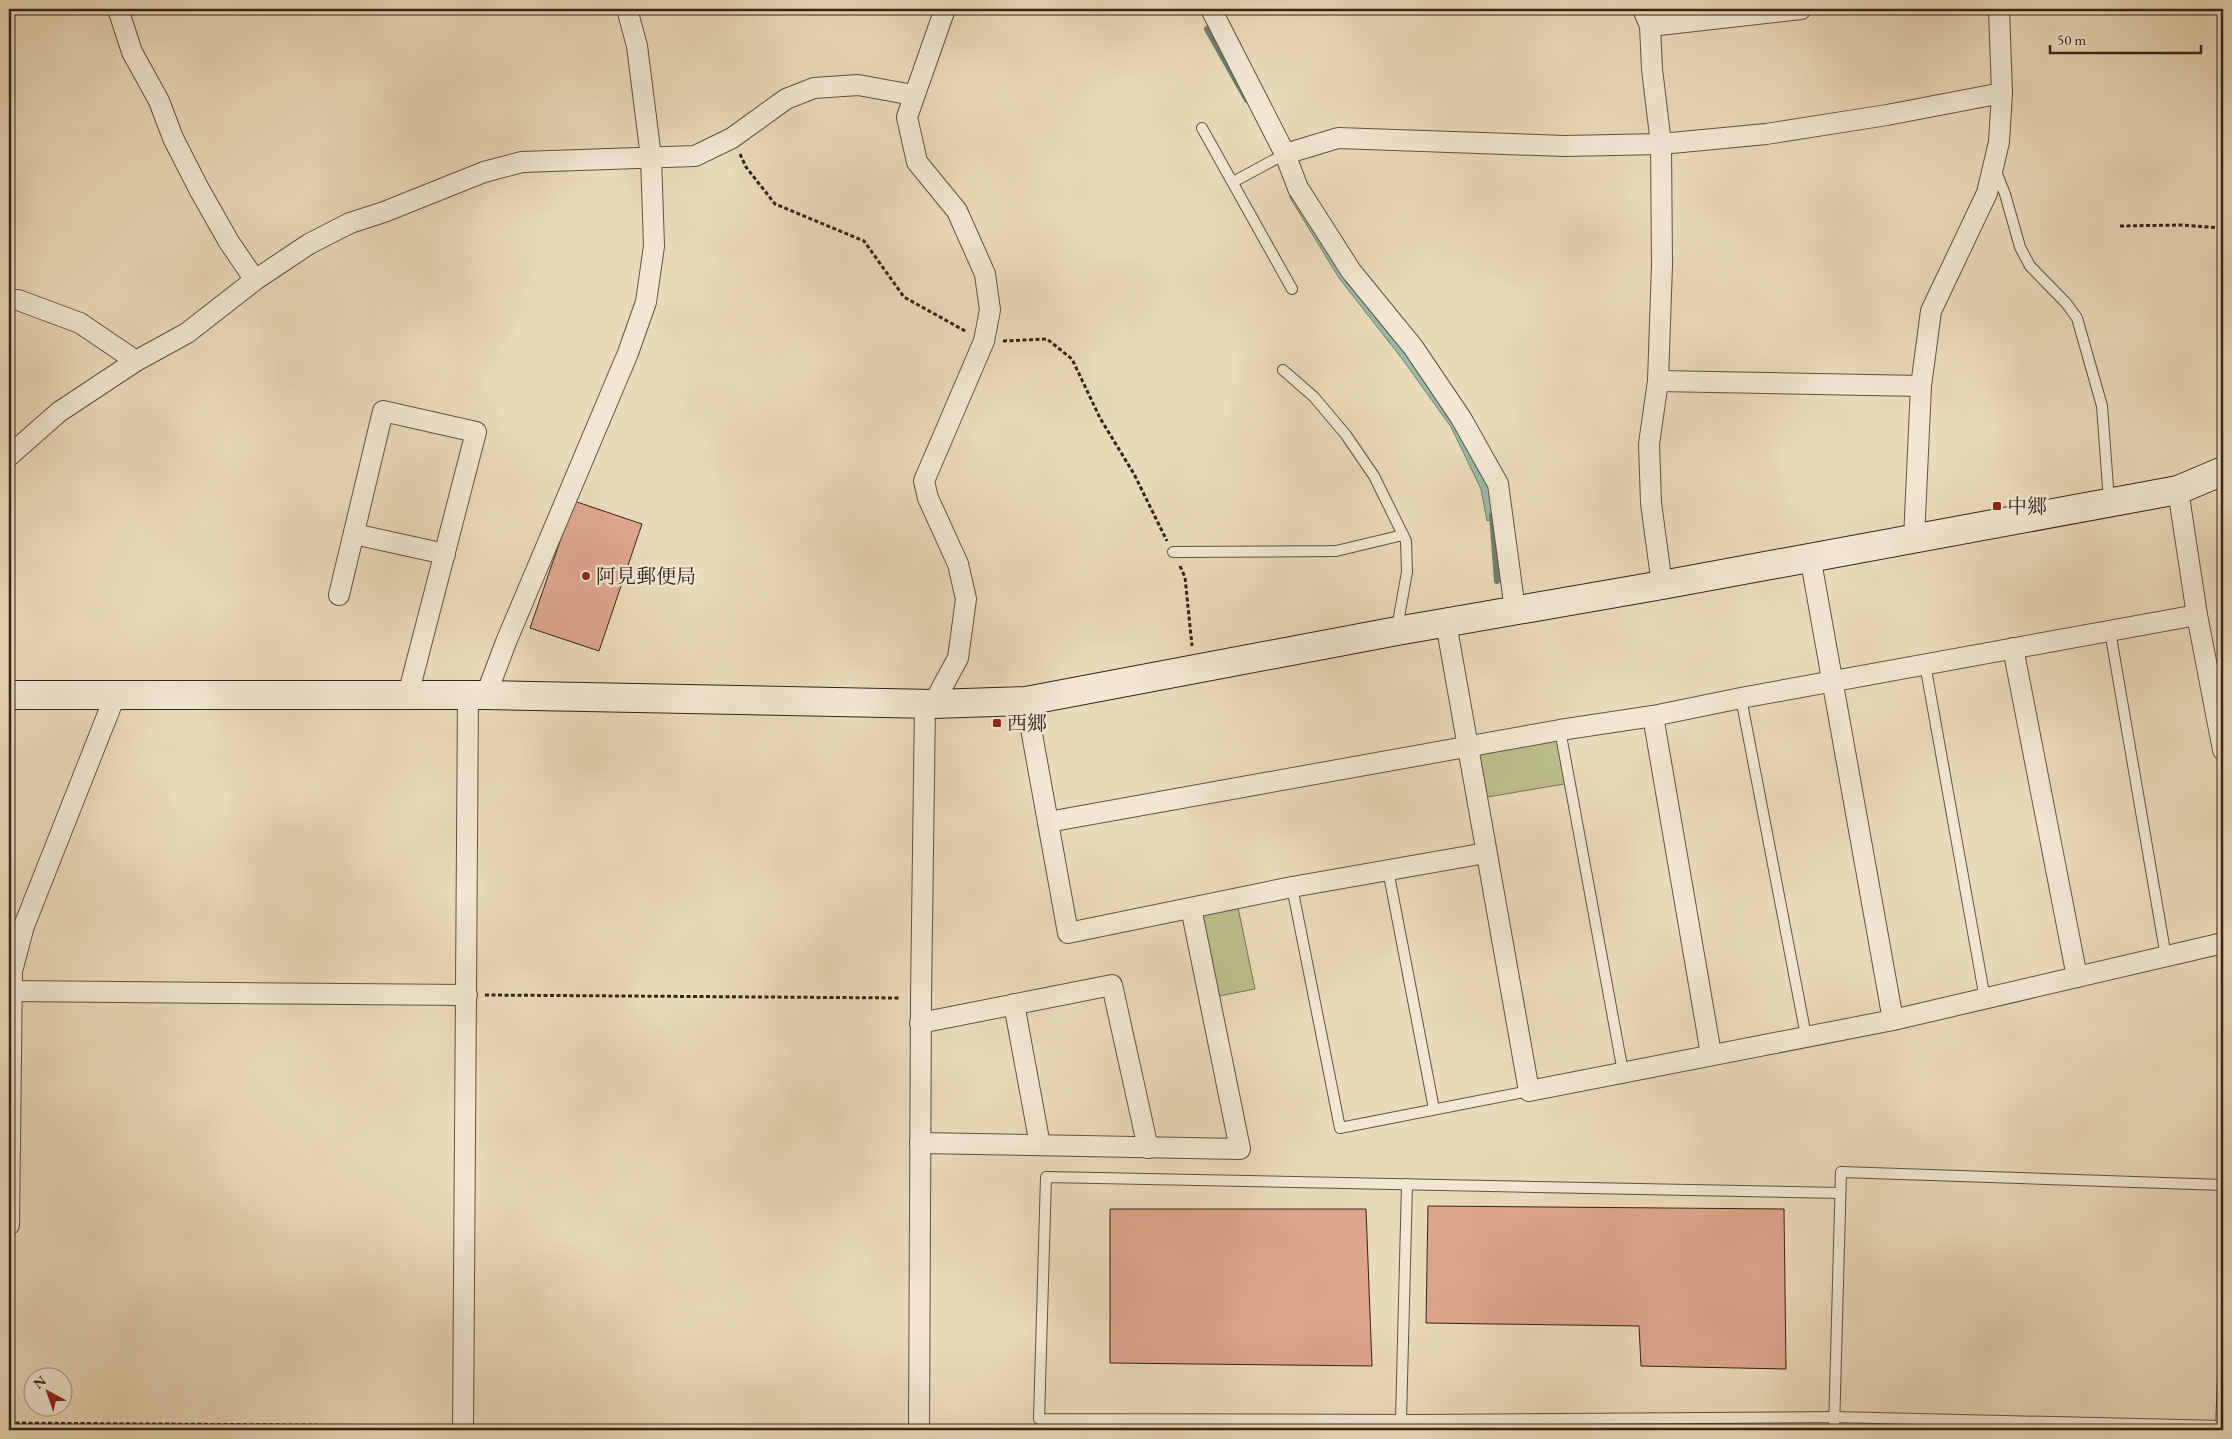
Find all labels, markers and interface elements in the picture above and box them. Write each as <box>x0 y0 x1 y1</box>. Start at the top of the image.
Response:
scale bar <box>2050 22 2201 54</box>
text: 50 m <box>2057 30 2086 49</box>
place label: 中郷 <box>2007 493 2047 519</box>
marker: 中郷 <box>1991 500 2003 512</box>
place label: 阿見郵便局 <box>596 563 696 589</box>
marker: 阿見郵便局 <box>580 570 592 582</box>
place label: 西郷 <box>1007 710 1047 736</box>
marker: 西郷 <box>991 717 1003 729</box>
north arrow <box>22 1366 72 1416</box>
text: N <box>30 1371 50 1393</box>

